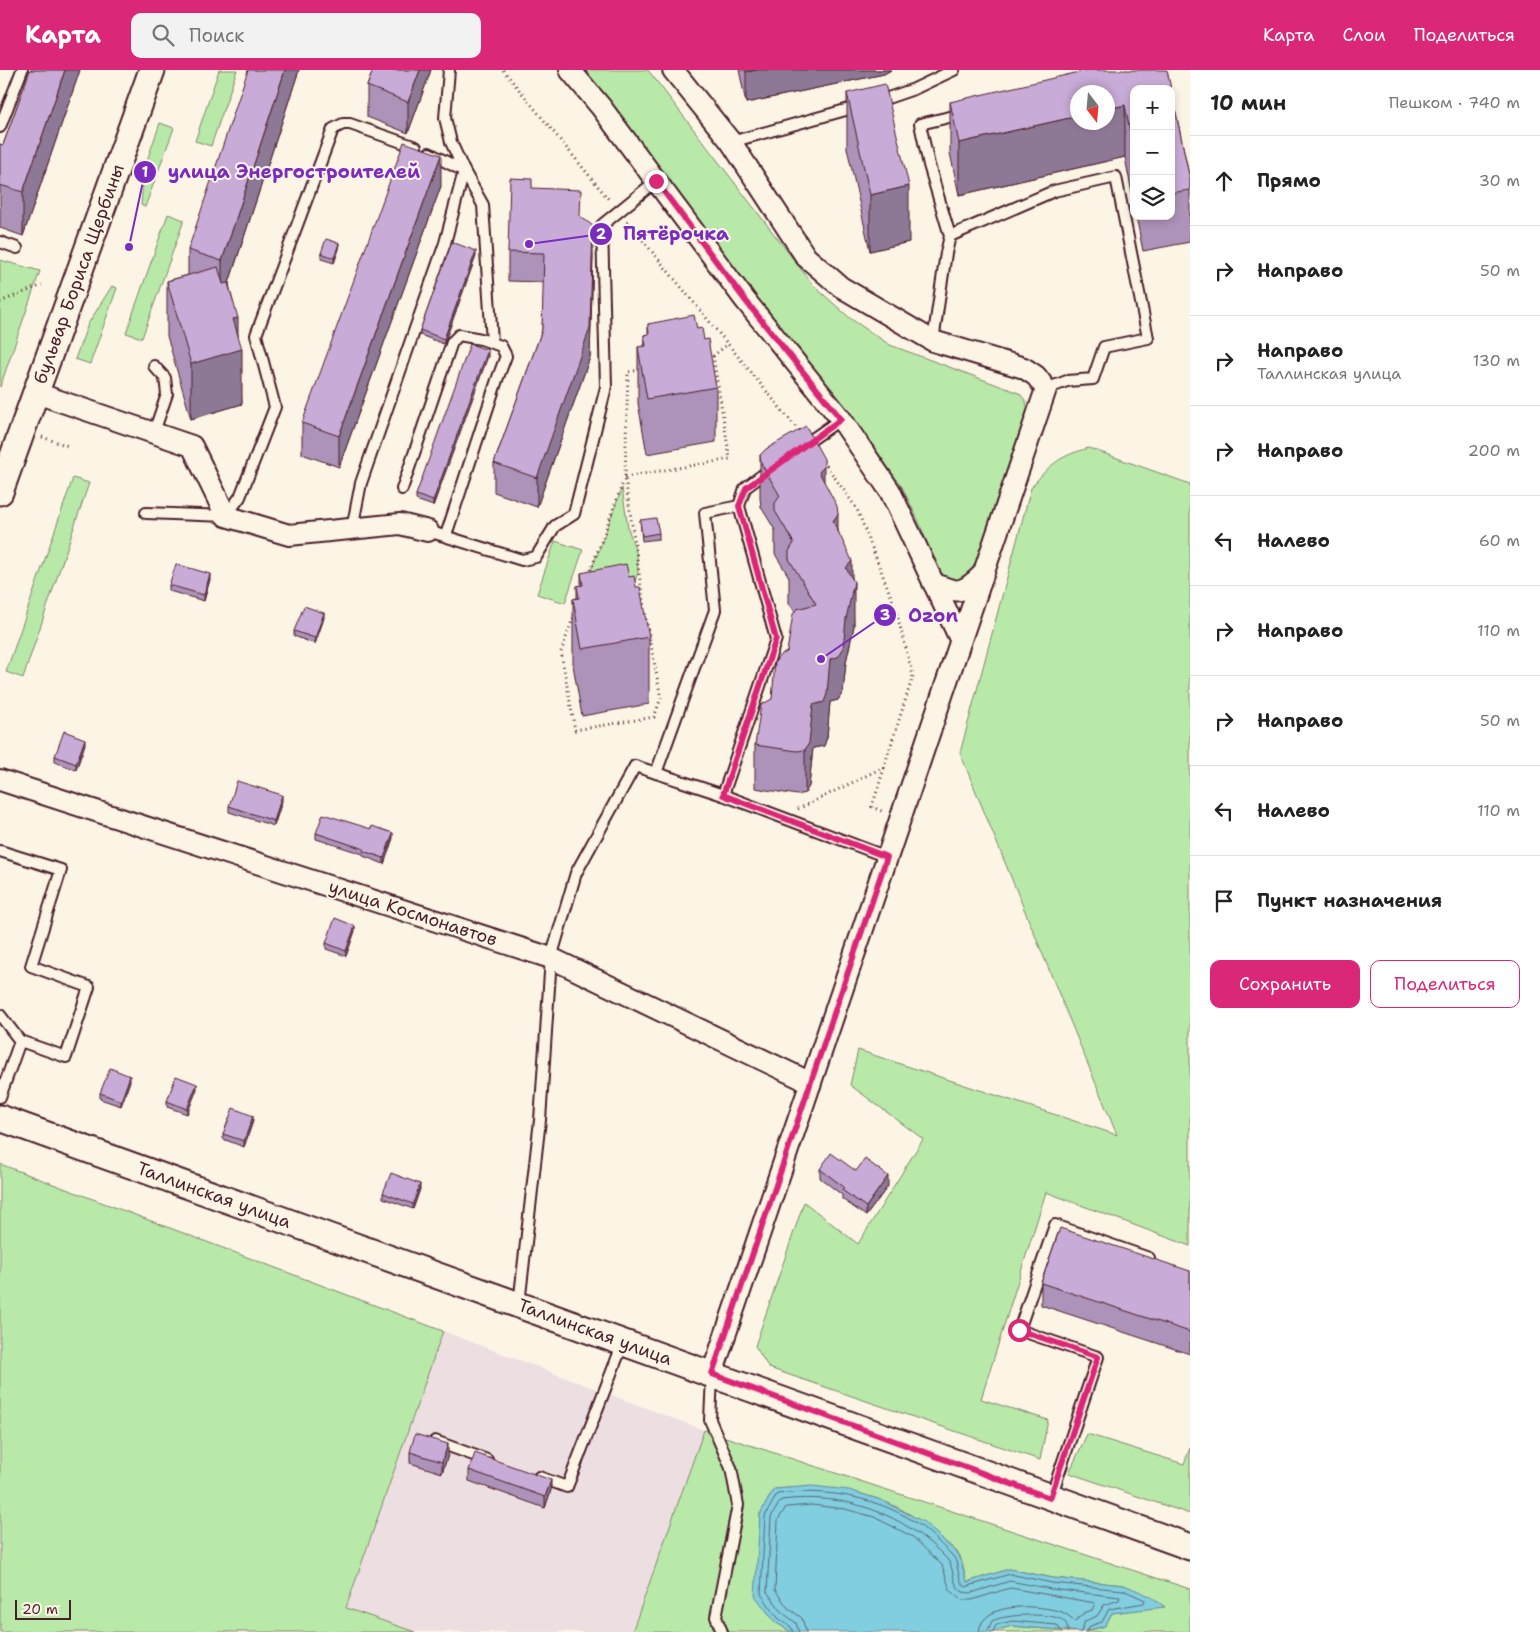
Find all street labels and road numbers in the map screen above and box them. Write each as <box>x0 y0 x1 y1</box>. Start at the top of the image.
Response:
street label: бульвар Бориса Щербины <box>28 161 130 387</box>
street label: улица Космонавтов <box>326 874 500 952</box>
street label: Таллинская улица <box>134 1156 294 1234</box>
street label: Таллинская улица <box>515 1293 675 1371</box>

